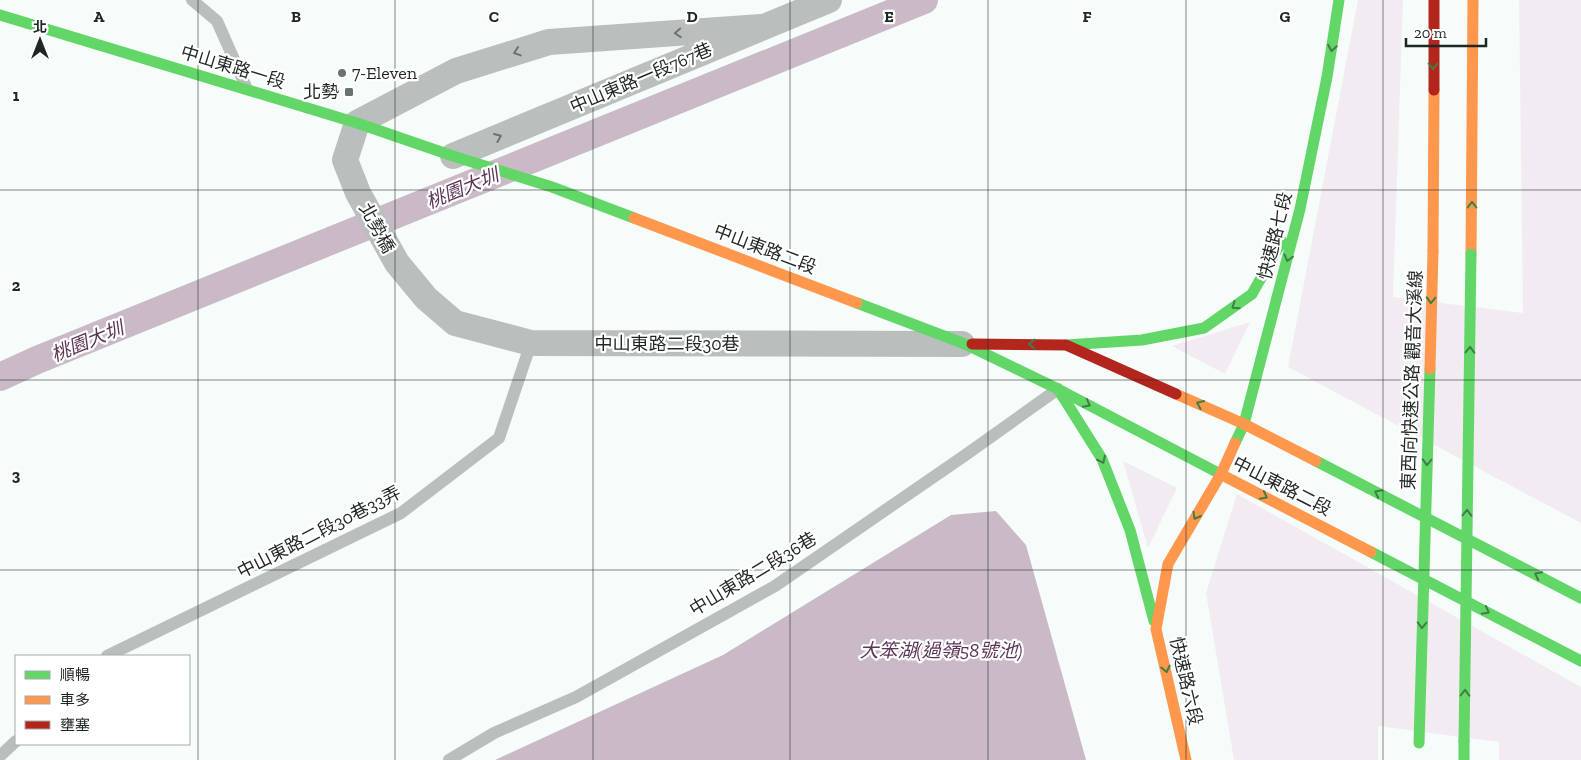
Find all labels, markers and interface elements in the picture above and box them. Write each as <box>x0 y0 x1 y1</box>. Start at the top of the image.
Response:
text: A <box>94 7 105 26</box>
text: B <box>291 7 301 26</box>
text: C <box>489 7 499 26</box>
text: D <box>686 7 698 26</box>
text: E <box>884 7 894 26</box>
text: F <box>1082 7 1092 26</box>
text: G <box>1280 7 1291 26</box>
north arrow <box>15 15 65 65</box>
scale bar <box>1406 15 1486 47</box>
text: 北 <box>33 19 47 36</box>
text: 20 m <box>1414 24 1447 42</box>
one-way arrow <box>674 28 682 39</box>
street label: 中山東路一段767巷 <box>567 38 715 118</box>
street label: 中山東路一段 <box>178 41 288 93</box>
one-way arrow <box>1327 44 1337 53</box>
one-way arrow <box>514 46 522 56</box>
place label: 7-Eleven <box>352 62 418 84</box>
one-way arrow <box>1428 62 1438 70</box>
marker: 7-Eleven <box>336 67 348 79</box>
place label: 北勢 <box>303 81 339 103</box>
text: 1 <box>13 86 20 105</box>
marker: 北勢 <box>343 86 355 98</box>
one-way arrow <box>493 133 502 143</box>
water label: 桃園大圳 <box>423 162 505 213</box>
street label: 快速路七段 <box>1253 190 1297 282</box>
street label: 北勢橋 <box>354 199 400 257</box>
one-way arrow <box>1466 201 1477 209</box>
street label: 中山東路二段 <box>711 219 819 279</box>
one-way arrow <box>1283 254 1293 262</box>
street label: 東西向快速公路 觀音大溪線 <box>1397 270 1427 490</box>
text: 2 <box>12 276 21 295</box>
one-way arrow <box>1426 296 1437 304</box>
one-way arrow <box>1231 300 1241 309</box>
water label: 桃園大圳 <box>48 315 130 366</box>
street label: 中山東路二段30巷 <box>594 333 740 355</box>
one-way arrow <box>1028 339 1036 350</box>
one-way arrow <box>1465 346 1475 354</box>
one-way arrow <box>1082 398 1091 408</box>
one-way arrow <box>1196 399 1205 410</box>
street label: 中山東路二段 <box>1229 452 1335 520</box>
one-way arrow <box>1096 455 1106 464</box>
one-way arrow <box>1421 458 1432 466</box>
text: 3 <box>12 466 21 485</box>
street label: 中山東路二段30巷33弄 <box>233 481 405 583</box>
one-way arrow <box>1374 489 1383 499</box>
one-way arrow <box>1259 490 1268 500</box>
one-way arrow <box>1462 508 1473 516</box>
one-way arrow <box>1193 511 1203 520</box>
street label: 中山東路二段36巷 <box>685 527 821 621</box>
one-way arrow <box>1534 571 1543 581</box>
one-way arrow <box>1481 605 1490 615</box>
one-way arrow <box>1417 621 1427 629</box>
street label: 快速路六段 <box>1165 635 1207 727</box>
water label: 大笨湖(過嶺58號池) <box>860 639 1022 662</box>
legend <box>15 655 190 745</box>
one-way arrow <box>1160 664 1171 673</box>
text: 順暢 <box>60 666 90 684</box>
one-way arrow <box>1460 688 1470 696</box>
text: 車多 <box>60 691 90 709</box>
text: 壅塞 <box>60 716 90 734</box>

